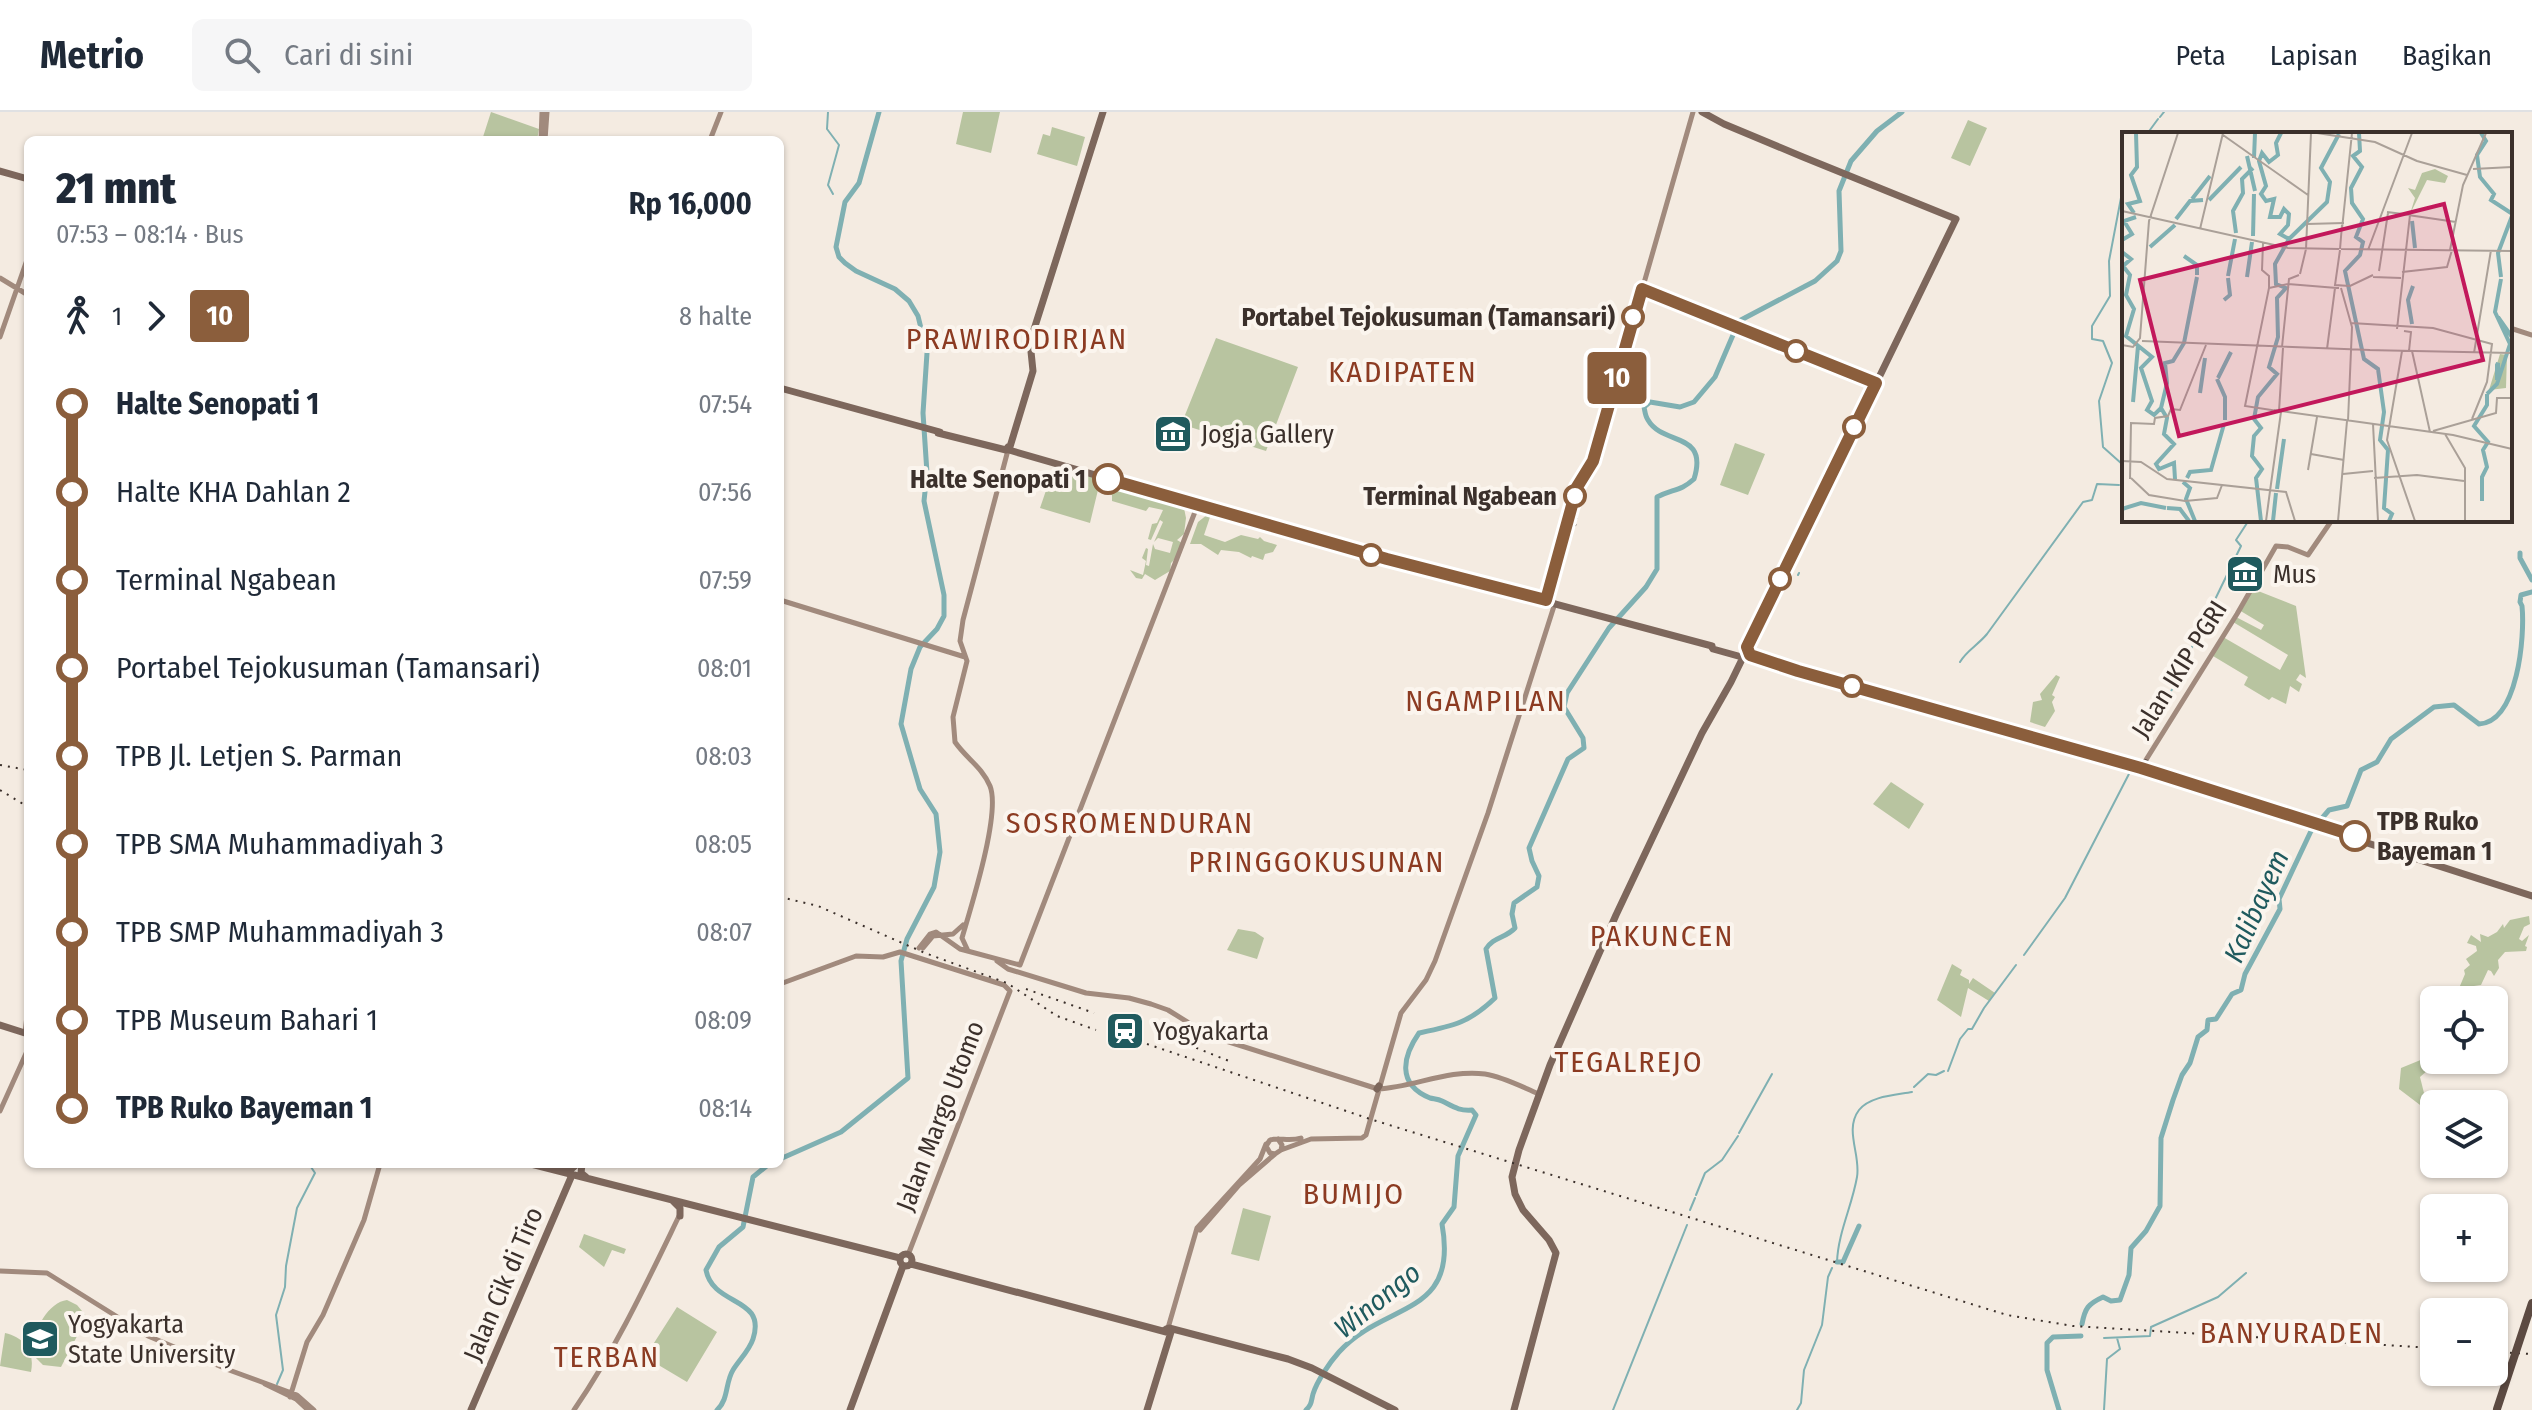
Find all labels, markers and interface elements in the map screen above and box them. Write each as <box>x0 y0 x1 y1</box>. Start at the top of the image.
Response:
search box <box>192 19 752 91</box>
text: Metrio <box>40 32 144 78</box>
icon: search <box>220 33 264 77</box>
text: Cari di sini <box>284 37 413 73</box>
text: Peta <box>2175 39 2226 72</box>
text: Lapisan <box>2270 39 2358 72</box>
text: Bagikan <box>2402 39 2492 72</box>
inset map <box>2122 132 2512 522</box>
text: 21 mnt <box>56 162 176 215</box>
text: Rp 16,000 <box>629 186 752 222</box>
text: 07:53 – 08:14 · Bus <box>56 219 244 250</box>
icon: walk <box>56 294 100 338</box>
icon: forward <box>134 294 178 338</box>
text: 10 <box>206 299 233 332</box>
text: 1 <box>112 301 122 332</box>
text: 8 halte <box>679 301 752 332</box>
place label: Portabel Tejokusuman (Tamansari) <box>1242 302 1615 333</box>
marker: Portabel Tejokusuman (Tamansari) <box>1622 306 1644 328</box>
district label: PRAWIRODIRJAN <box>906 321 1128 357</box>
unlabelled marker <box>1785 340 1807 362</box>
line badge: 10 <box>1581 352 1653 404</box>
district label: KADIPATEN <box>1328 354 1478 390</box>
text: 10 <box>1603 361 1631 394</box>
text: Halte Senopati 1 <box>116 386 319 422</box>
text: 07:54 <box>698 389 752 420</box>
museum icon: Jogja Gallery <box>1152 413 1194 455</box>
unlabelled marker <box>1843 416 1865 438</box>
place label: Jogja Gallery <box>1201 419 1334 450</box>
place label: Halte Senopati 1 <box>910 464 1086 495</box>
marker: Halte Senopati 1 <box>1093 464 1123 494</box>
text: Halte KHA Dahlan 2 <box>116 474 351 510</box>
text: 07:56 <box>698 477 752 508</box>
place label: Terminal Ngabean <box>1363 481 1557 512</box>
marker: Terminal Ngabean <box>1564 485 1586 507</box>
unlabelled marker <box>1360 544 1382 566</box>
museum icon: Mus <box>2224 553 2266 595</box>
place label: Mus <box>2273 559 2316 590</box>
text: Terminal Ngabean <box>116 562 337 598</box>
text: 07:59 <box>699 565 752 596</box>
unlabelled marker <box>1769 568 1791 590</box>
street label: Jalan IKIP PGRI <box>2125 595 2234 743</box>
text: Portabel Tejokusuman (Tamansari) <box>116 650 540 686</box>
text: 08:01 <box>697 653 752 684</box>
unlabelled marker <box>1841 675 1863 697</box>
district label: NGAMPILAN <box>1405 683 1567 719</box>
text: TPB Jl. Letjen S. Parman <box>116 738 402 774</box>
text: 08:03 <box>695 741 752 772</box>
district label: SOSROMENDURAN <box>1006 805 1254 841</box>
place label: TPB Ruko Bayeman 1 <box>2377 806 2492 867</box>
marker: TPB Ruko Bayeman 1 <box>2340 821 2370 851</box>
text: TPB SMA Muhammadiyah 3 <box>116 826 444 862</box>
text: 08:05 <box>694 829 752 860</box>
district label: PRINGGOKUSUNAN <box>1188 844 1446 880</box>
water label: Kalibayem <box>2217 845 2296 968</box>
text: TPB SMP Muhammadiyah 3 <box>116 914 444 950</box>
text: 08:07 <box>696 917 752 948</box>
district label: PAKUNCEN <box>1590 918 1734 954</box>
map controls <box>2420 986 2508 1386</box>
button: locate <box>2420 986 2508 1074</box>
text: TPB Museum Bahari 1 <box>116 1002 378 1038</box>
text: 08:09 <box>694 1005 752 1036</box>
station icon: Yogyakarta <box>1104 1010 1146 1052</box>
place label: Yogyakarta <box>1153 1016 1269 1047</box>
street label: Jalan Margo Utomo <box>890 1017 991 1216</box>
district label: TEGALREJO <box>1554 1044 1704 1080</box>
text: TPB Ruko Bayeman 1 <box>116 1090 373 1126</box>
button: layers <box>2420 1090 2508 1178</box>
text: 08:14 <box>698 1093 752 1124</box>
district label: BUMIJO <box>1303 1176 1405 1212</box>
button: + <box>2420 1194 2508 1282</box>
street label: Jalan Cik di Tiro <box>457 1203 550 1366</box>
water label: Winongo <box>1328 1256 1427 1345</box>
button: − <box>2420 1298 2508 1386</box>
place label: Yogyakarta State University <box>68 1309 236 1370</box>
district label: BANYURADEN <box>2200 1315 2384 1351</box>
school or university icon: Yogyakarta State University <box>19 1318 61 1360</box>
district label: TERBAN <box>554 1339 660 1375</box>

